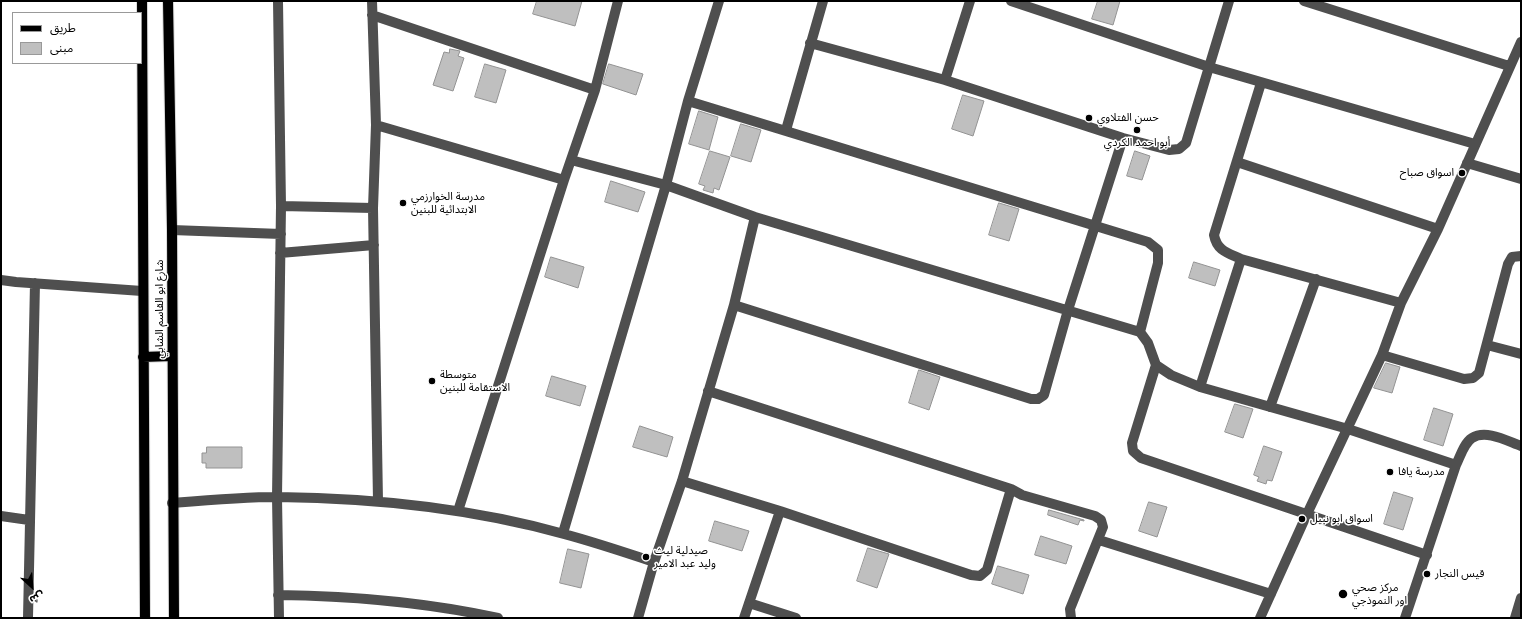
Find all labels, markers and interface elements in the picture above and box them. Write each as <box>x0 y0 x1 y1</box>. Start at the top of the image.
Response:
legend <box>12 12 142 64</box>
text: طريق <box>50 19 76 36</box>
text: مبنى <box>50 39 73 56</box>
place label: حسن الفتلاوي <box>1097 111 1159 125</box>
marker: حسن الفتلاوي <box>1084 113 1094 123</box>
marker: أبو احمد الكردي <box>1132 125 1142 135</box>
place label: أبو احمد الكردي <box>1104 136 1170 150</box>
place label: اسواق صباح <box>1400 166 1454 180</box>
marker: اسواق صباح <box>1457 168 1467 178</box>
place label: مدرسة الخوارزمي الابتدائية للبنين <box>411 190 485 216</box>
marker: مدرسة الخوارزمي الابتدائية للبنين <box>398 198 408 208</box>
street label: شارع ابو القاسم الشابي <box>153 260 167 358</box>
place label: متوسطة الاستقامة للبنين <box>440 368 510 394</box>
marker: متوسطة الاستقامة للبنين <box>427 376 437 386</box>
place label: مدرسة يافا <box>1398 465 1445 479</box>
marker: مدرسة يافا <box>1385 467 1395 477</box>
place label: اسواق ابو نبيل <box>1310 512 1373 526</box>
marker: اسواق ابو نبيل <box>1297 514 1307 524</box>
place label: صيدلية ليث وليد عبد الامير <box>654 544 716 570</box>
marker: صيدلية ليث وليد عبد الامير <box>641 552 651 562</box>
north arrow <box>12 567 52 607</box>
place label: قيس النجار <box>1435 567 1484 581</box>
marker: قيس النجار <box>1422 569 1432 579</box>
place label: مركز صحي اور النموذجي <box>1352 581 1407 607</box>
text: ش <box>27 588 48 608</box>
marker: مركز صحي اور النموذجي <box>1337 588 1349 600</box>

